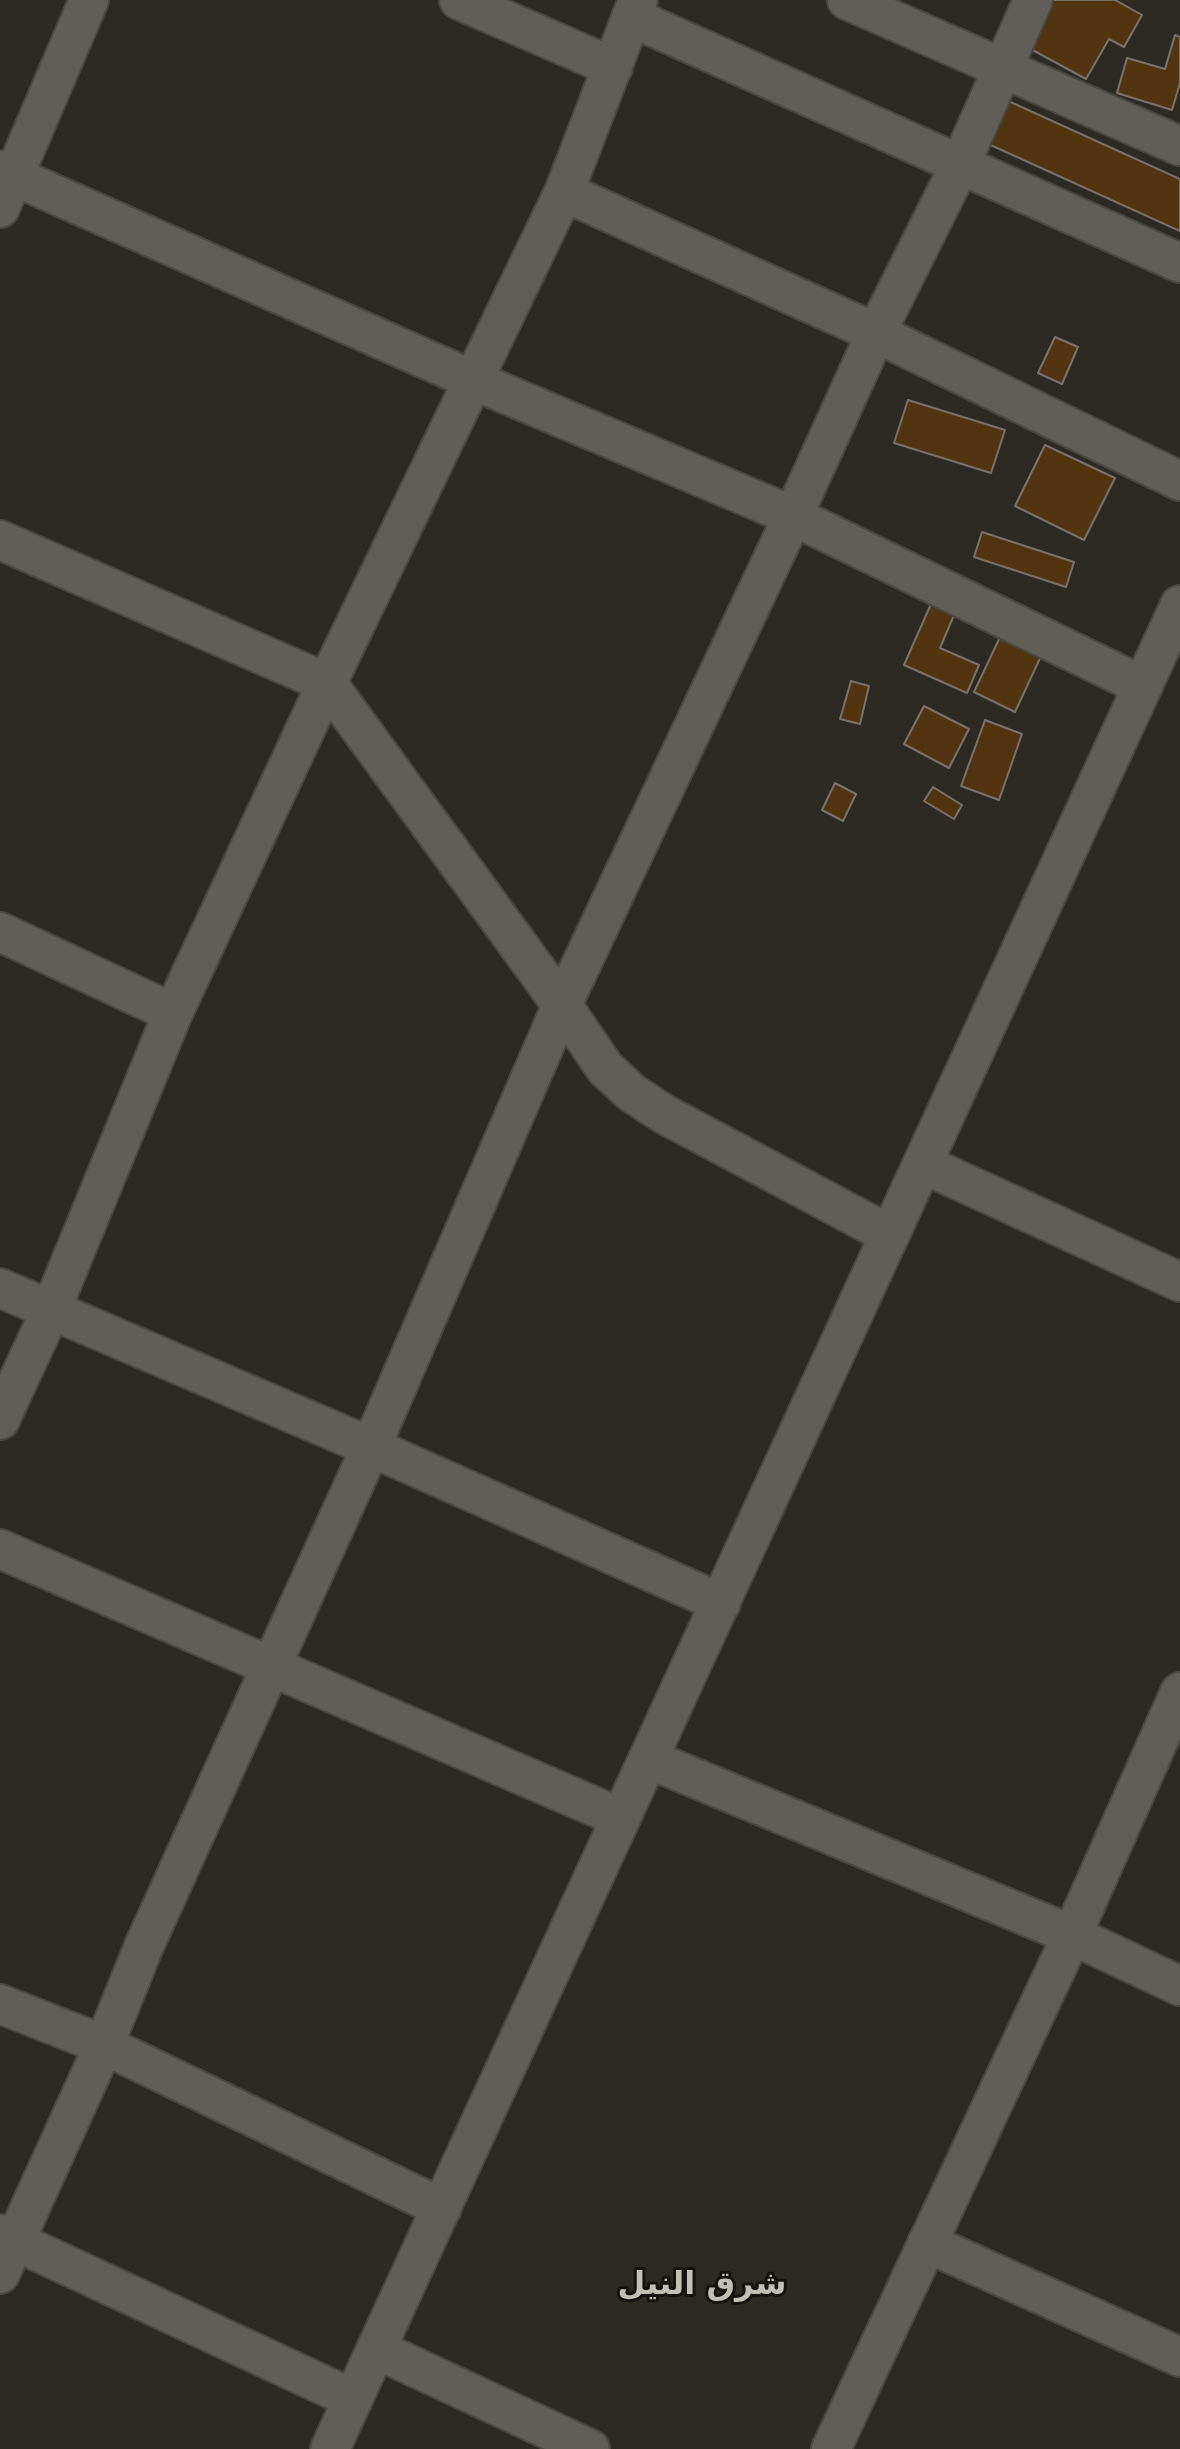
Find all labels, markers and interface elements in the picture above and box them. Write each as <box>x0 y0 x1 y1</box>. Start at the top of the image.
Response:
district label: شرق النيل <box>618 2267 786 2305</box>

